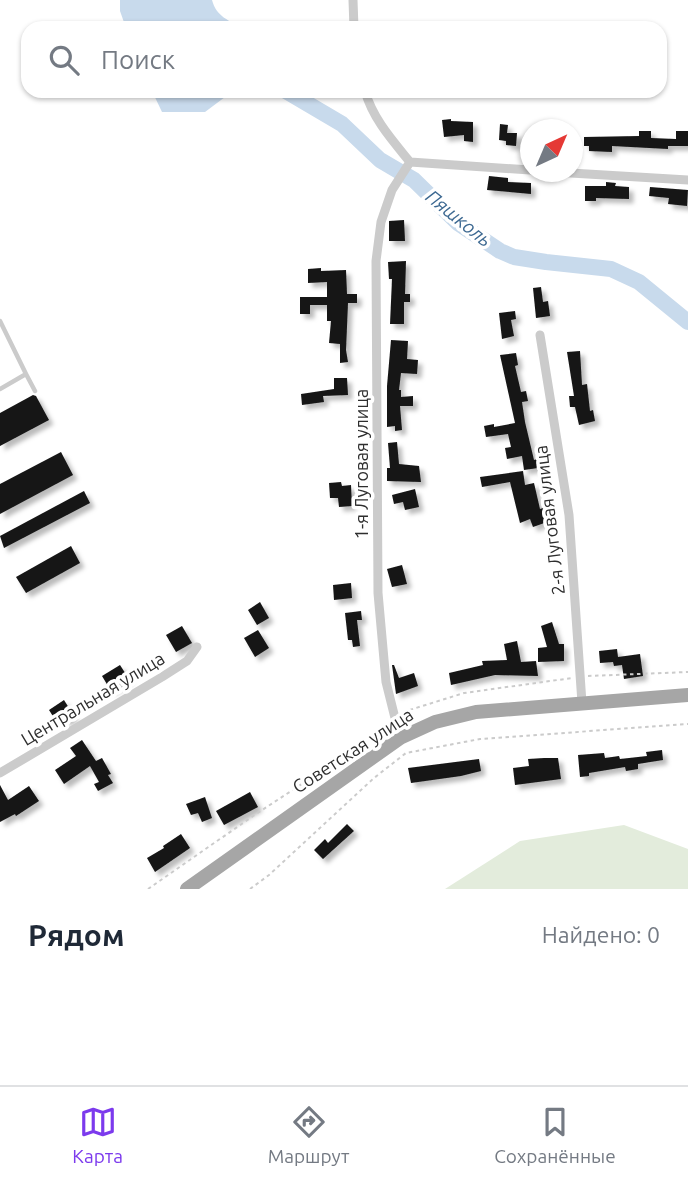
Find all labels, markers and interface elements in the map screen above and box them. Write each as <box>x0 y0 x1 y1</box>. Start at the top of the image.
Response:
search box <box>21 21 667 98</box>
icon: search <box>45 41 83 79</box>
text: Поиск <box>101 45 175 74</box>
north arrow <box>520 119 583 182</box>
water label: Пяшколь <box>422 185 496 251</box>
street label: 1-я Луговая улица <box>351 389 371 539</box>
street label: 2-я Луговая улица <box>530 444 568 596</box>
street label: Центральная улица <box>17 647 168 749</box>
street label: Советская улица <box>289 704 416 796</box>
text: Рядом <box>28 918 124 952</box>
text: Найдено: 0 <box>542 922 660 947</box>
tab: Карта <box>72 1103 123 1167</box>
tab: Маршрут <box>268 1103 350 1167</box>
tab: Сохранённые <box>494 1103 616 1167</box>

